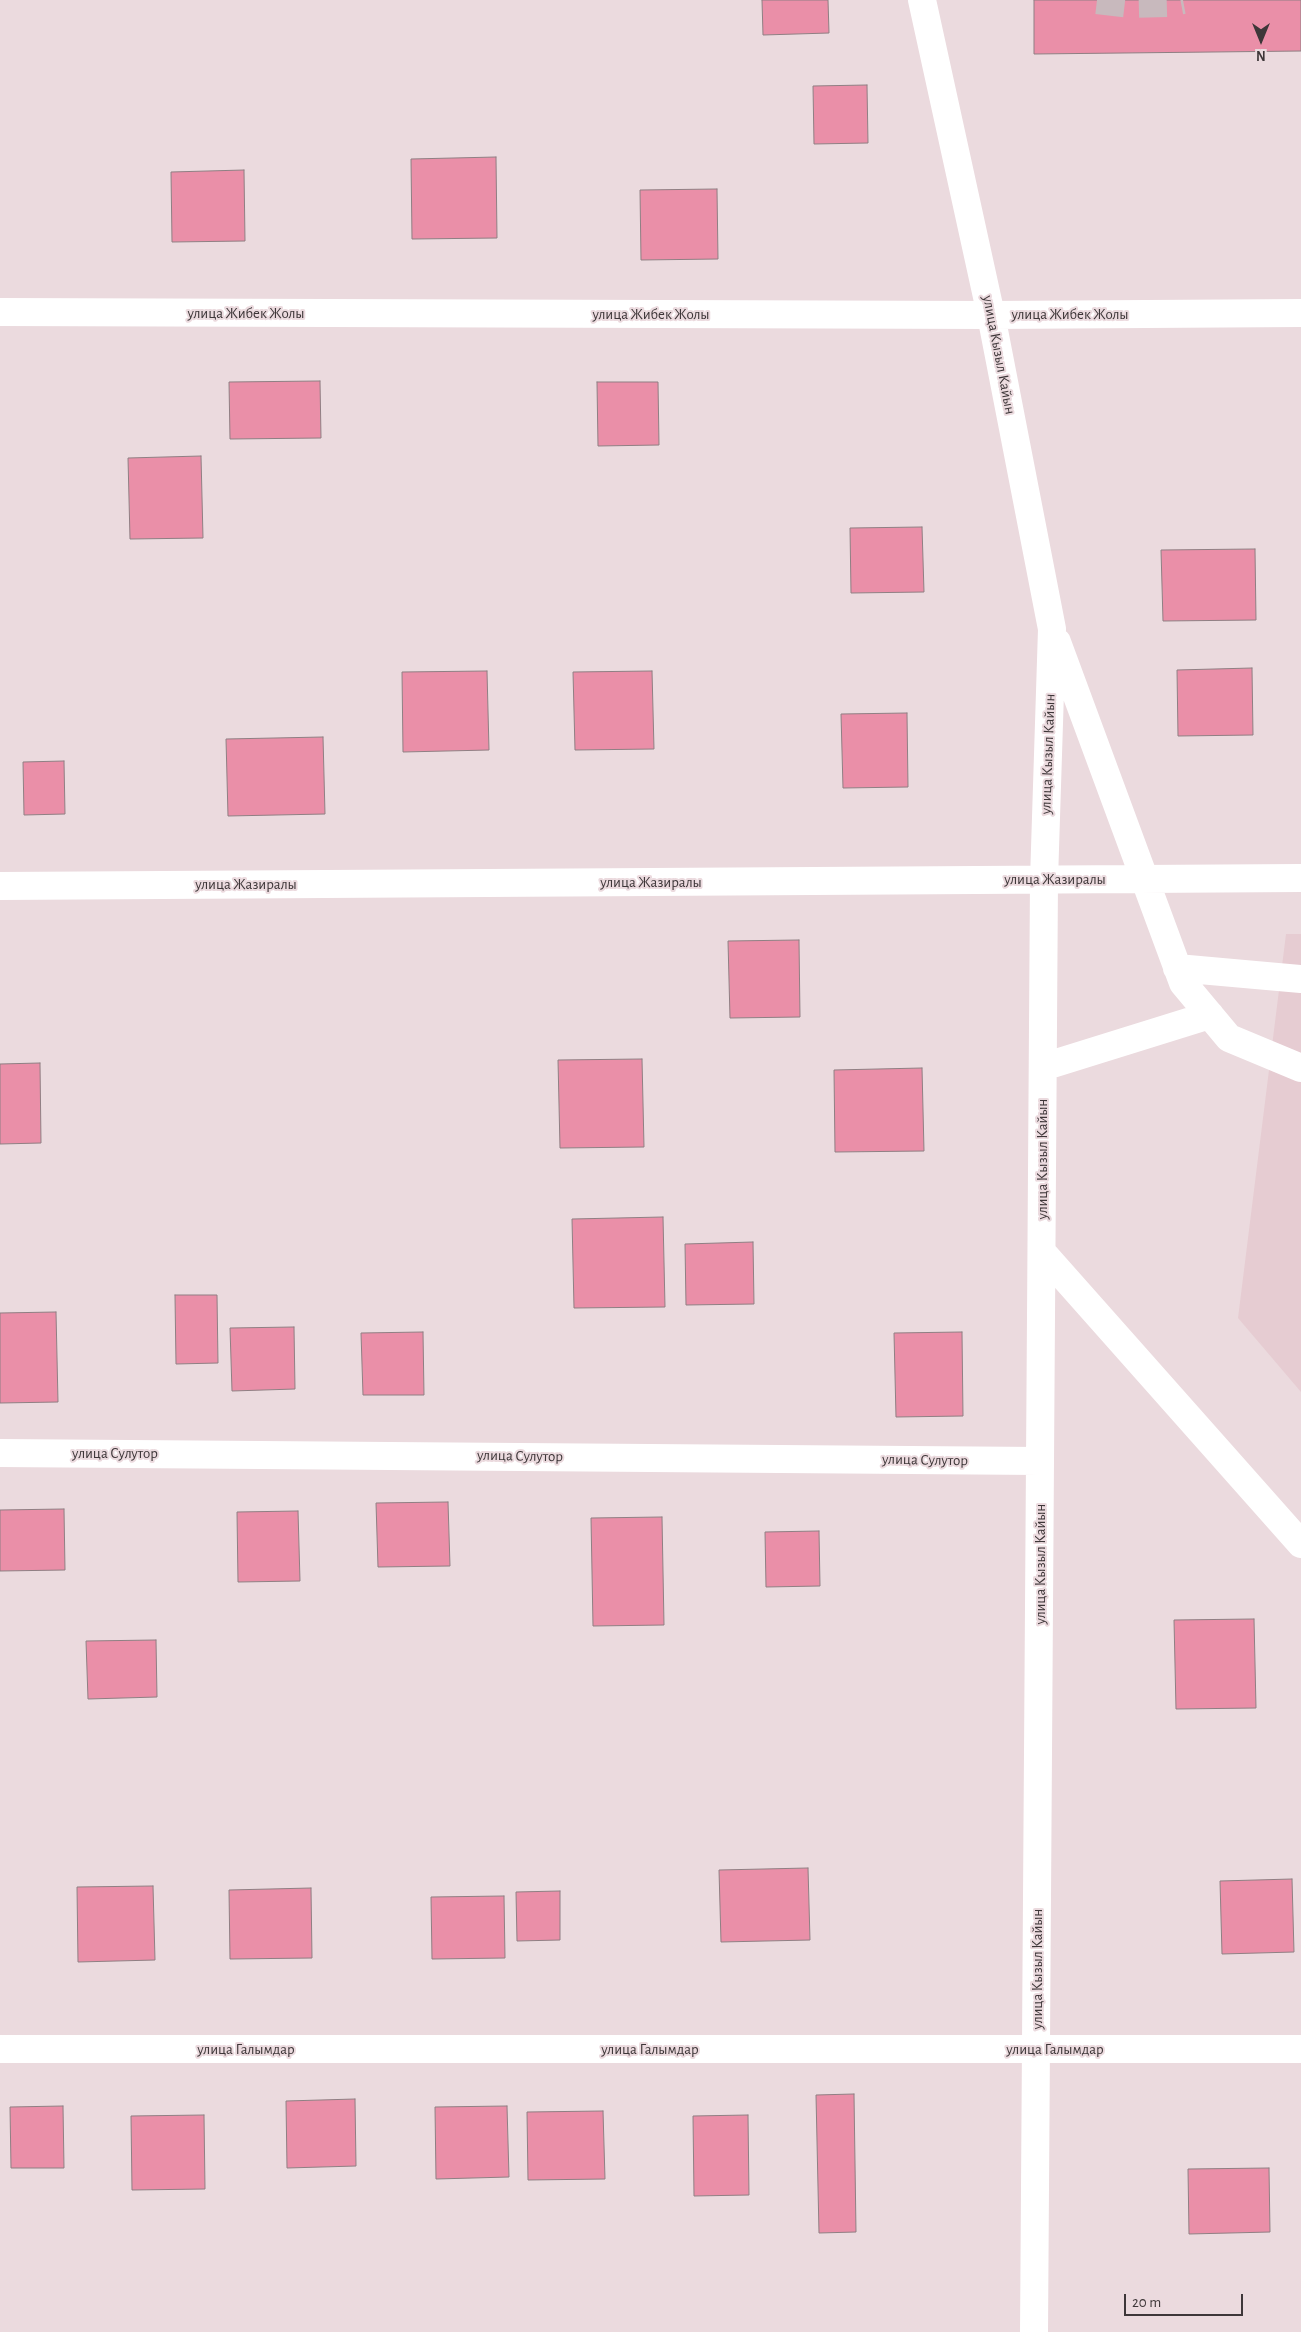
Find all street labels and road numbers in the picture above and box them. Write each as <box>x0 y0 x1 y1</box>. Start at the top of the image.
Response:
street label: улица Кызыл Кайын <box>979 294 1019 416</box>
street label: улица Жибек Жолы <box>187 304 305 322</box>
street label: улица Жибек Жолы <box>592 305 710 323</box>
street label: улица Жибек Жолы <box>1011 305 1129 323</box>
street label: улица Кызыл Кайын <box>1037 693 1059 815</box>
street label: улица Жазиралы <box>1004 870 1106 888</box>
street label: улица Жазиралы <box>600 873 702 891</box>
street label: улица Жазиралы <box>195 875 297 893</box>
street label: улица Кызыл Кайын <box>1033 1099 1051 1219</box>
street label: улица Сулутор <box>72 1444 158 1462</box>
street label: улица Сулутор <box>477 1446 563 1466</box>
street label: улица Сулутор <box>882 1450 968 1470</box>
street label: улица Кызыл Кайын <box>1031 1504 1049 1624</box>
street label: улица Кызыл Кайын <box>1028 1909 1046 2029</box>
street label: улица Галымдар <box>197 2040 295 2058</box>
street label: улица Галымдар <box>601 2040 699 2058</box>
street label: улица Галымдар <box>1006 2040 1104 2058</box>

